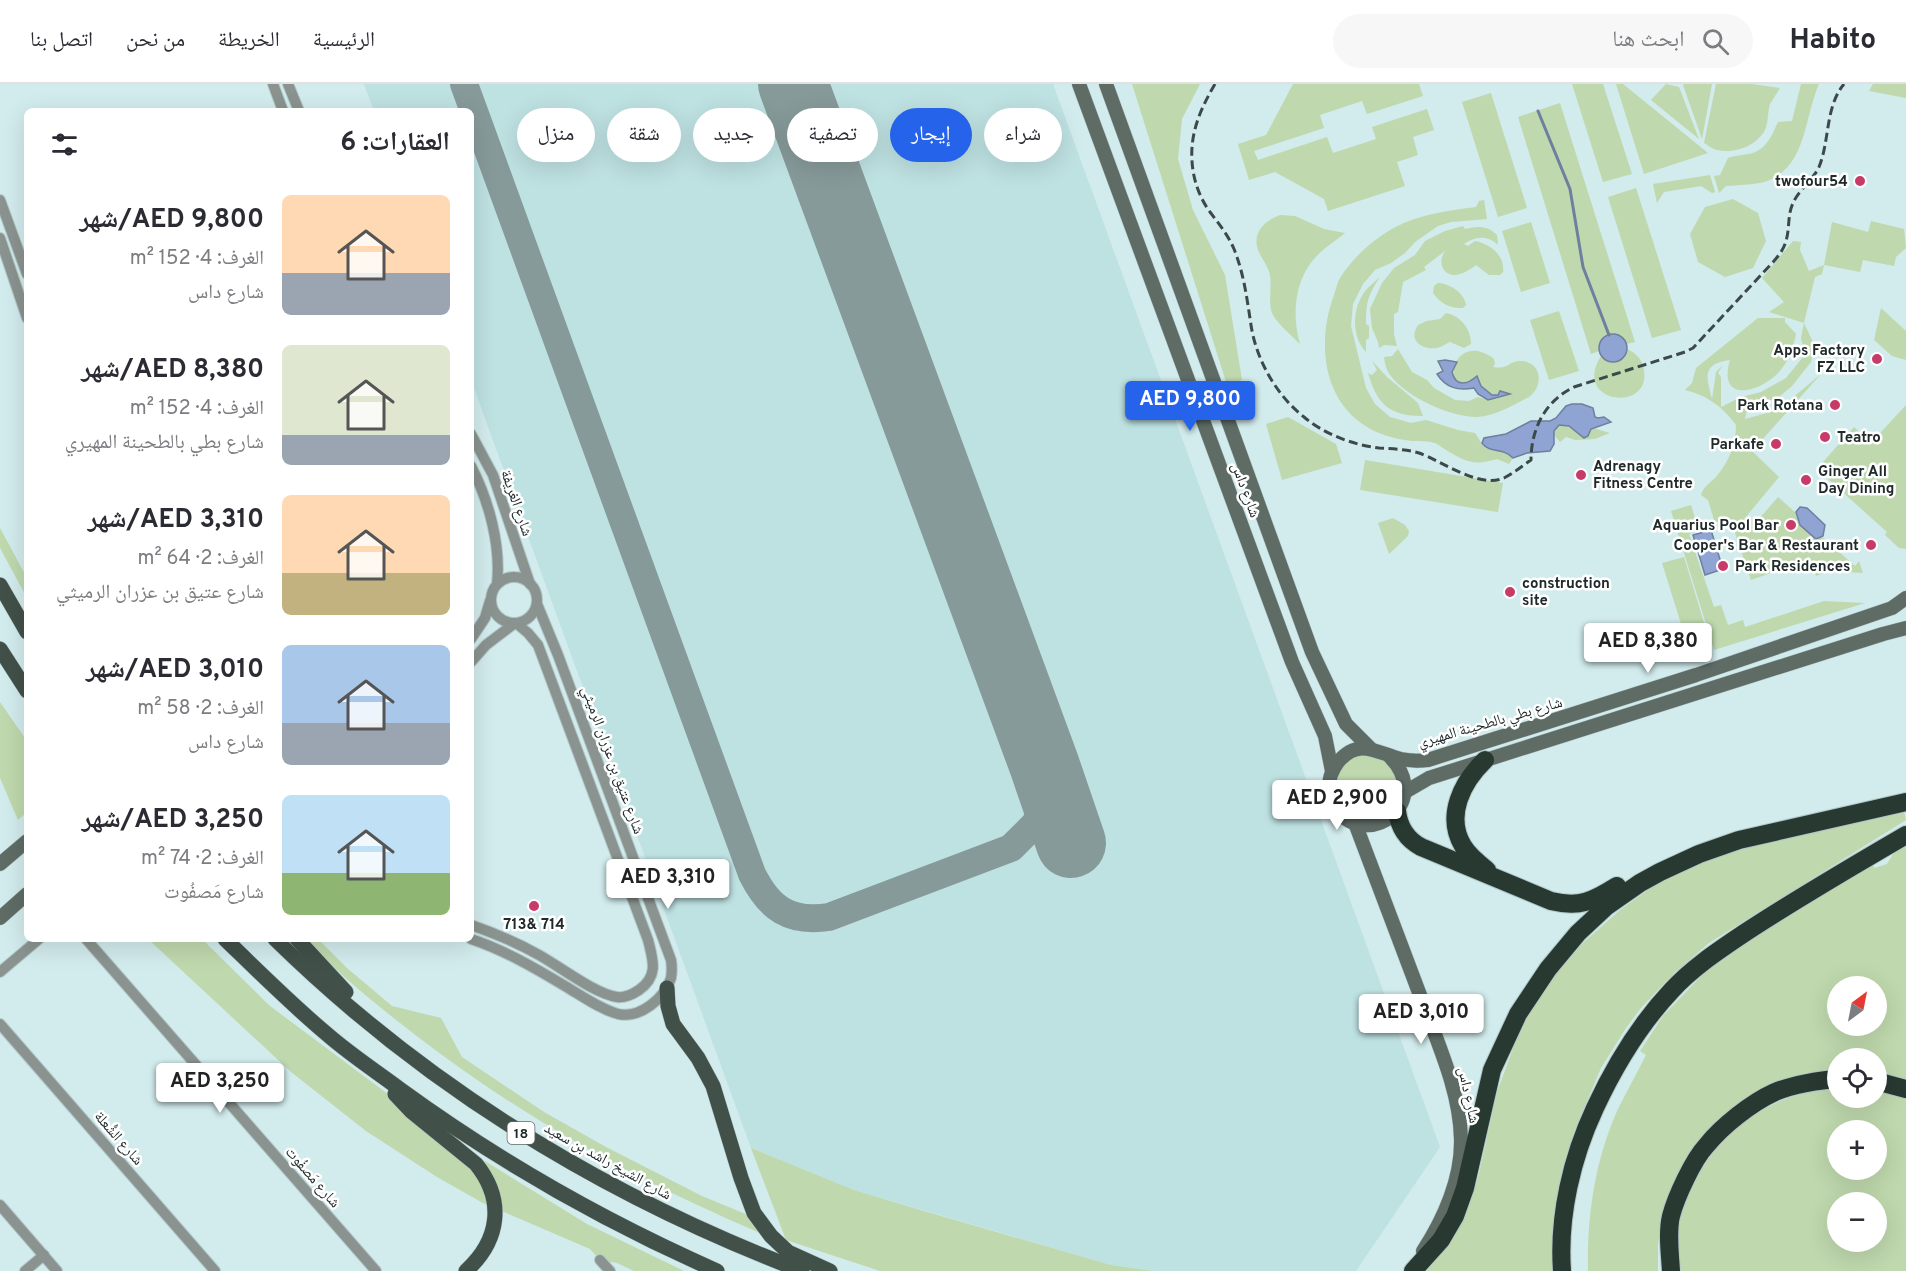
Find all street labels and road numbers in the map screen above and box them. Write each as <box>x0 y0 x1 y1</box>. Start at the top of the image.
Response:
street label: شارع داس <box>1226 460 1263 521</box>
street label: شارع الغريفة <box>495 468 536 539</box>
street label: شارع عتيق بن عزران الرميثي <box>575 684 647 837</box>
street label: شارع بطي بالطحينة المهيري <box>1416 694 1565 754</box>
street label: شارع داس <box>1452 1065 1483 1125</box>
street label: شارع الشُّعلة <box>89 1108 147 1170</box>
street label: شارع الشيخ راشد بن سعيد <box>540 1119 674 1205</box>
road number: 18 <box>508 1122 534 1144</box>
street label: شارع مَصفُوت <box>280 1143 344 1213</box>

